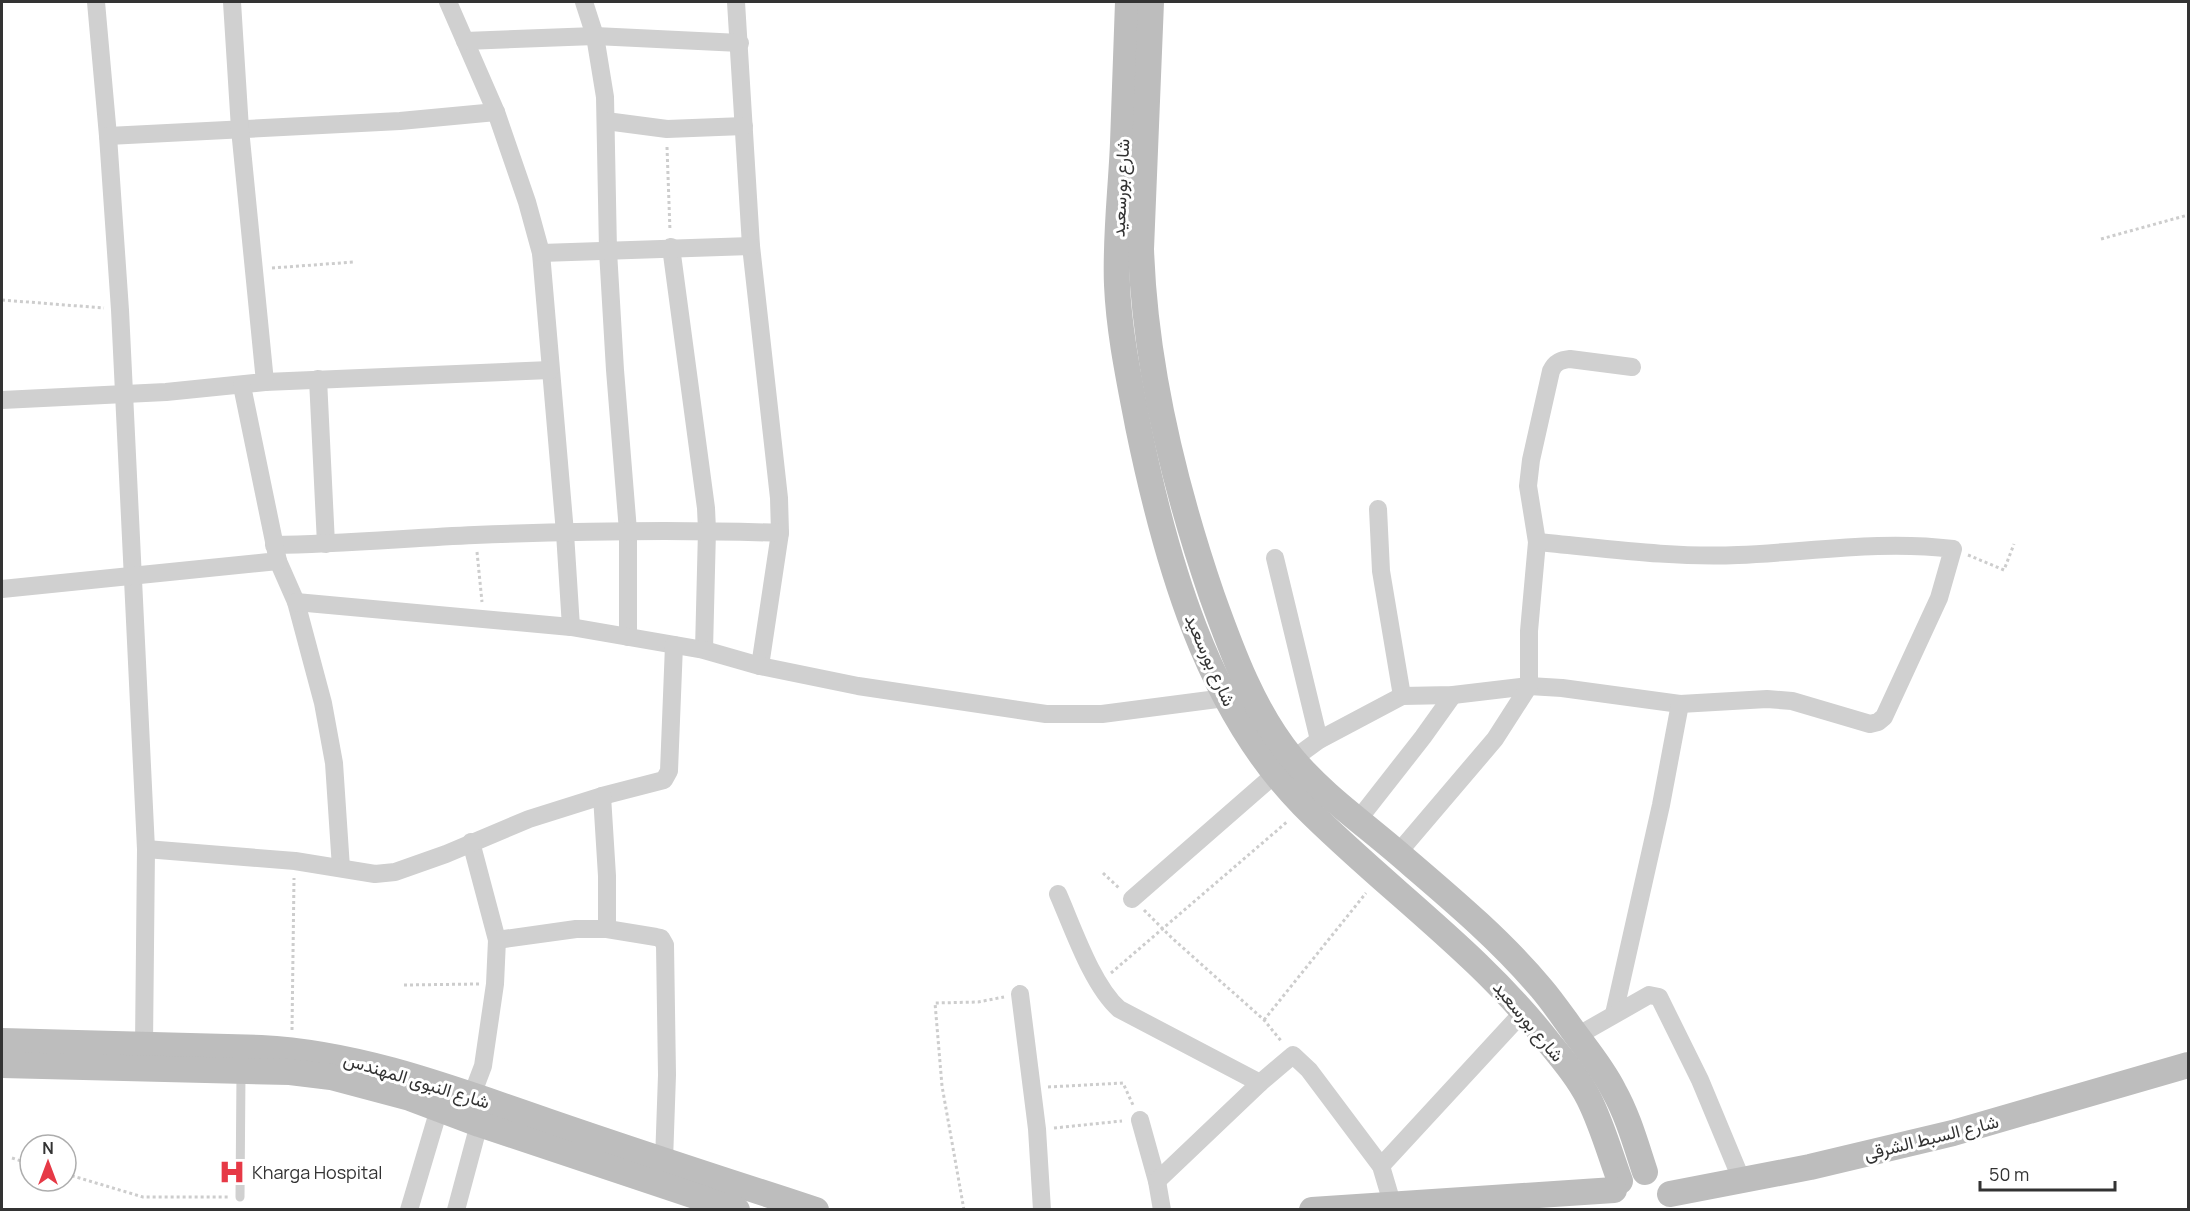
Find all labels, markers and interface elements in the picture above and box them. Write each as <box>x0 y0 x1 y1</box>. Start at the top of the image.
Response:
street label: شارع بورسعيد <box>1105 138 1136 238</box>
street label: شارع بورسعيد <box>1179 610 1242 710</box>
street label: شارع بورسعيد <box>1487 976 1570 1067</box>
street label: شارع النبوى المهندس <box>341 1046 493 1115</box>
street label: شارع السبط الشرقى <box>1861 1109 2001 1166</box>
north arrow <box>18 1133 78 1193</box>
text: N <box>42 1137 54 1159</box>
scale bar <box>1980 1154 2115 1192</box>
hospital icon: Kharga Hospital <box>217 1157 247 1187</box>
place label: Kharga Hospital <box>252 1160 382 1184</box>
text: 50 m <box>1989 1162 2029 1186</box>

